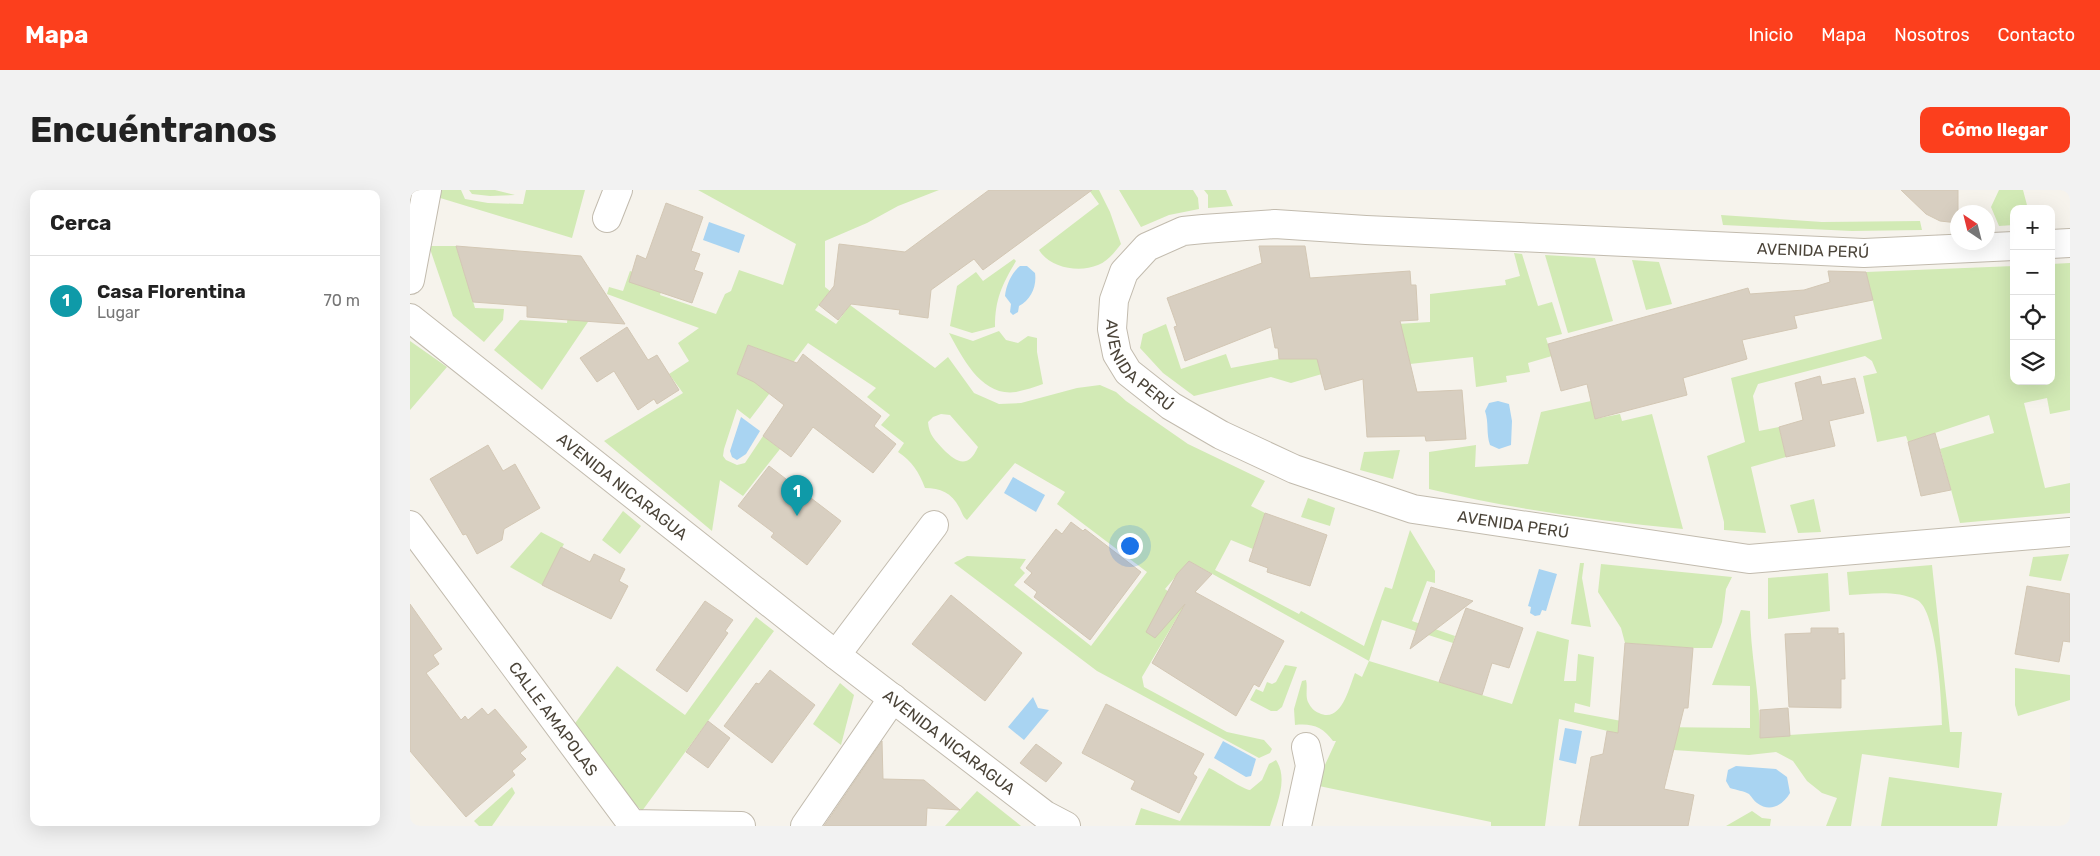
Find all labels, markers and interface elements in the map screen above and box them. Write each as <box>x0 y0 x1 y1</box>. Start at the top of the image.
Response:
text: Mapa <box>25 21 88 49</box>
text: Inicio <box>1748 24 1793 46</box>
text: Mapa <box>1821 24 1866 46</box>
text: Nosotros <box>1894 24 1970 46</box>
text: Contacto <box>1998 24 2075 46</box>
button: Cómo llegar <box>1920 107 2070 153</box>
text: Encuéntranos <box>30 109 277 151</box>
north arrow <box>1950 205 1995 250</box>
map controls <box>2010 205 2055 385</box>
button: + <box>2010 205 2055 250</box>
text: Cerca <box>50 210 111 235</box>
street label: AVENIDA PERÚ <box>1757 238 1869 262</box>
button: − <box>2010 250 2055 295</box>
text: Casa Florentina <box>97 280 246 303</box>
text: 1 <box>62 291 70 310</box>
text: 70 m <box>323 291 360 310</box>
button: locate <box>2010 295 2055 340</box>
text: Lugar <box>97 303 140 322</box>
street label: AVENIDA PERÚ <box>1102 319 1178 415</box>
button: layers <box>2010 340 2055 385</box>
street label: AVENIDA NICARAGUA <box>553 429 692 544</box>
pin: 1 <box>781 475 813 516</box>
street label: AVENIDA PERÚ <box>1456 507 1570 542</box>
your location <box>1117 533 1143 559</box>
street label: CALLE AMAPOLAS <box>505 658 602 780</box>
street label: AVENIDA NICARAGUA <box>879 686 1019 799</box>

